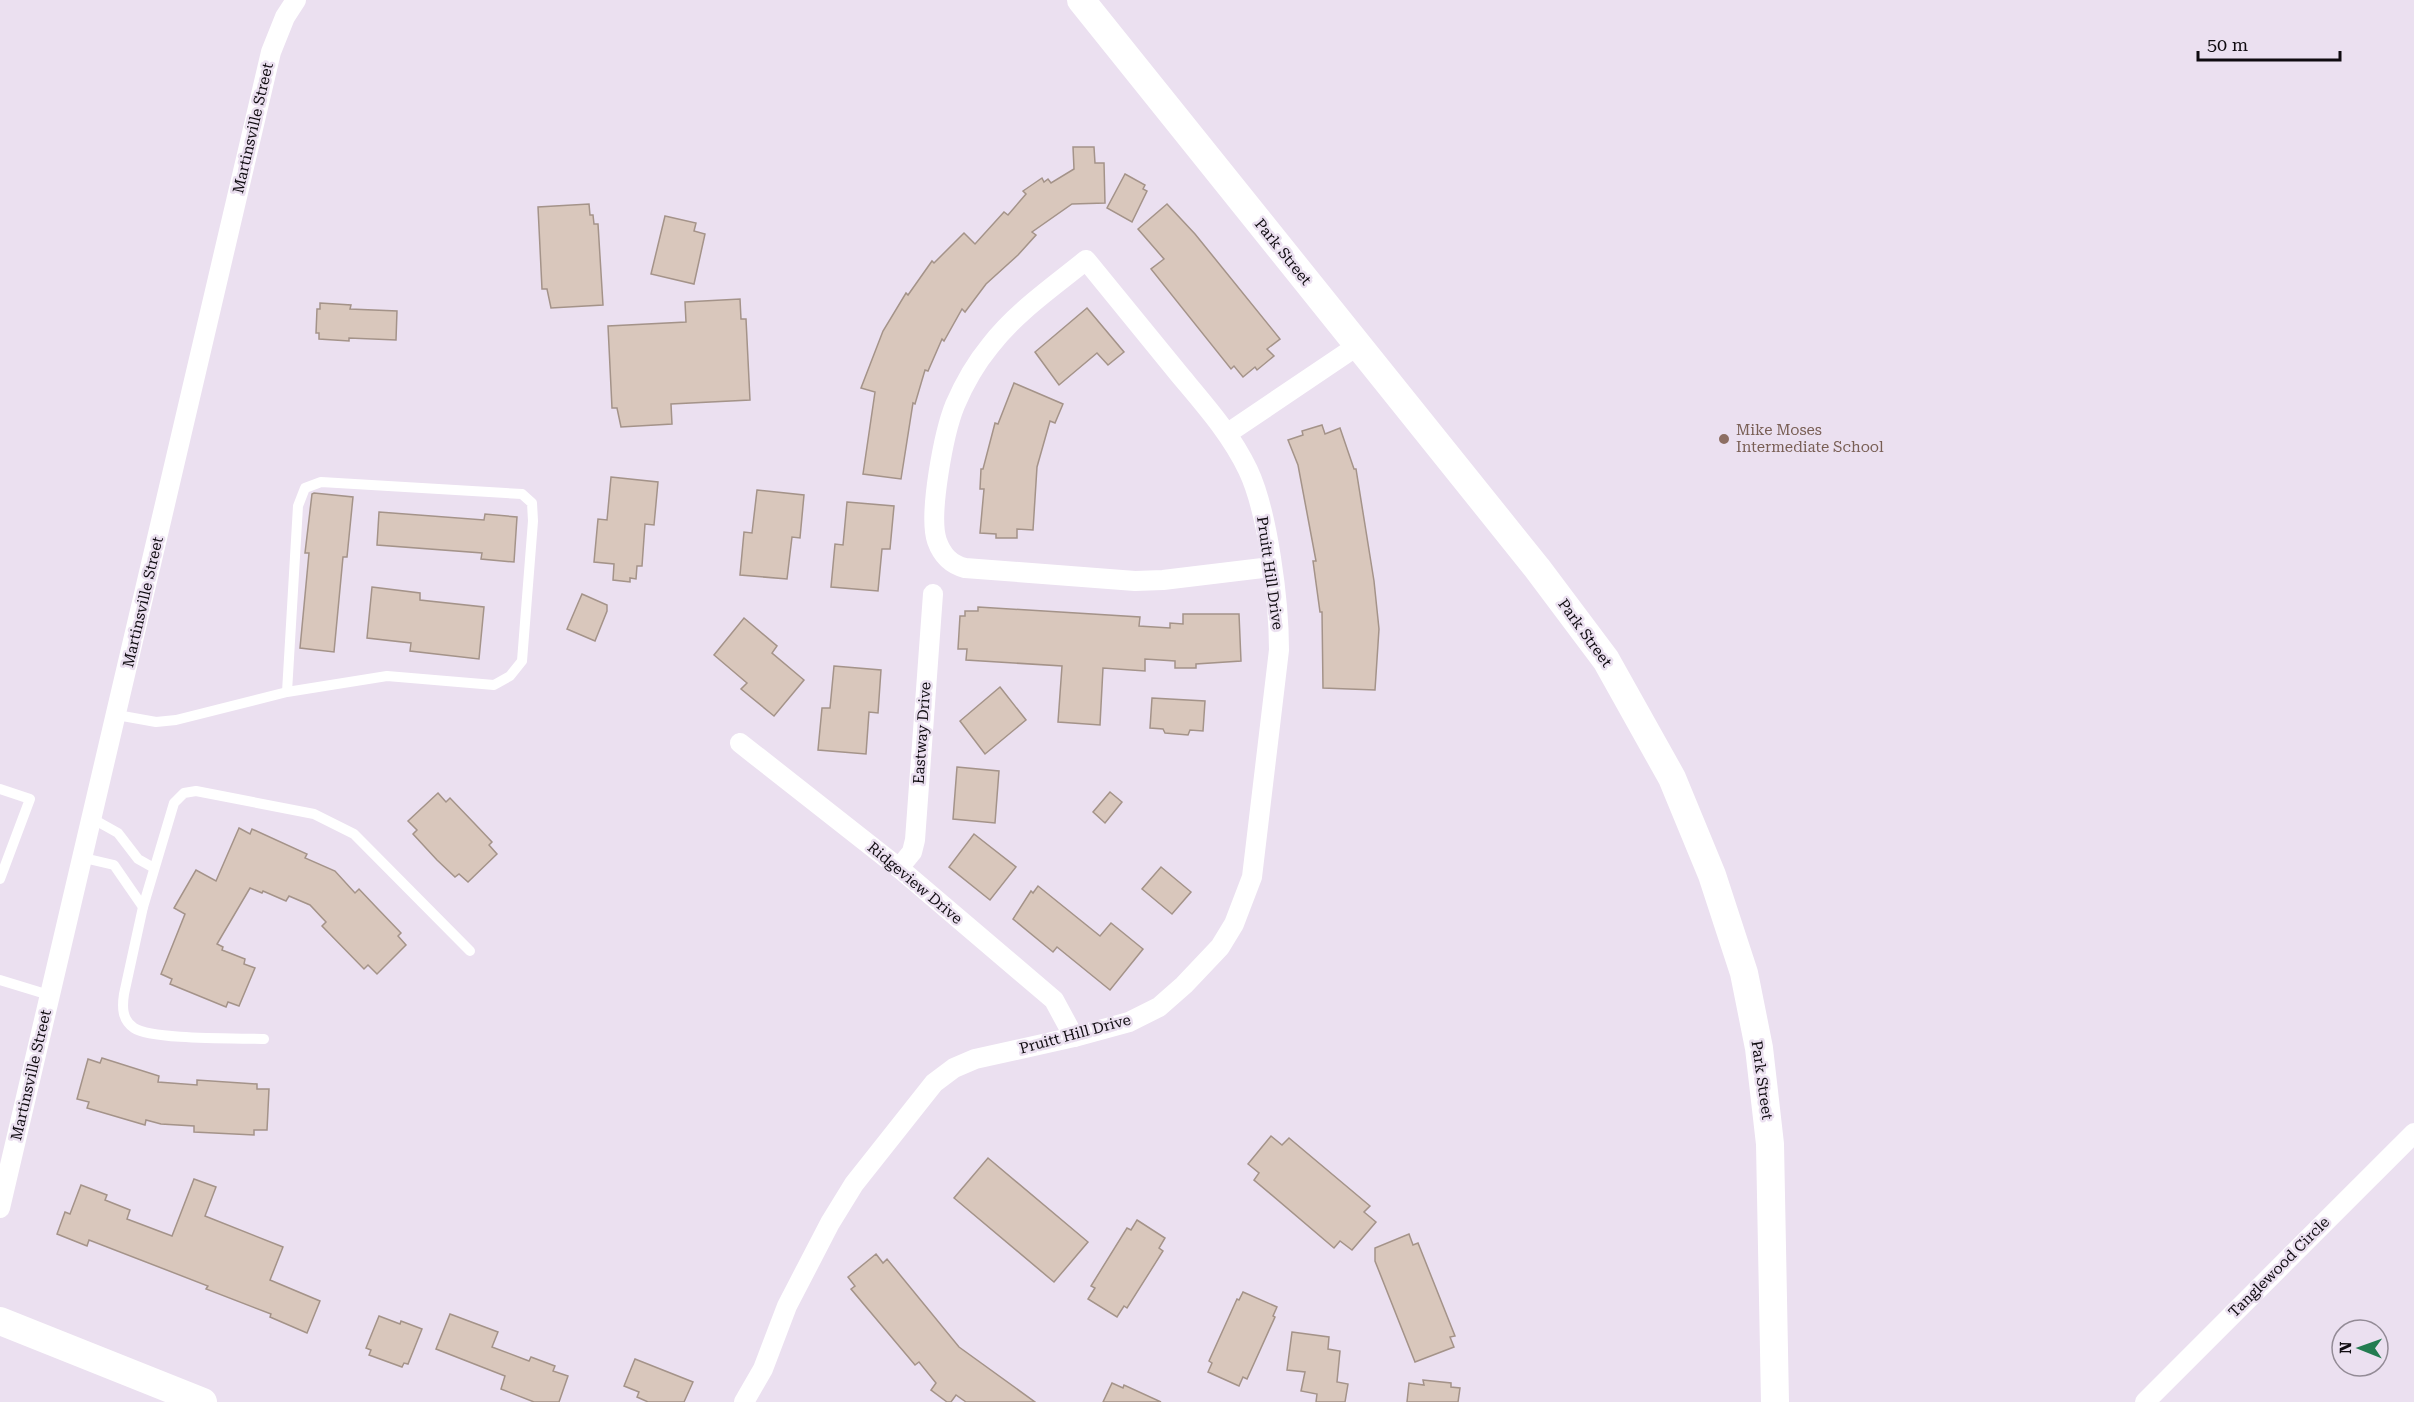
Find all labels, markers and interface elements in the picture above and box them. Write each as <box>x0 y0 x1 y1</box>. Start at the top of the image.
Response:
scale bar <box>2198 24 2340 62</box>
text: 50 m <box>2207 34 2248 55</box>
street label: Martinsville Street <box>229 61 277 195</box>
street label: Park Street <box>1251 215 1315 289</box>
place label: Mike Moses Intermediate School <box>1736 421 1884 456</box>
marker: Mike Moses Intermediate School <box>1717 432 1731 446</box>
street label: Pruitt Hill Drive <box>1253 515 1287 631</box>
street label: Martinsville Street <box>119 535 167 669</box>
street label: Park Street <box>1554 595 1616 671</box>
street label: Eastway Drive <box>909 681 935 785</box>
street label: Ridgeview Drive <box>864 838 966 928</box>
street label: Martinsville Street <box>7 1008 55 1142</box>
street label: Pruitt Hill Drive <box>1017 1010 1133 1058</box>
street label: Park Street <box>1748 1039 1777 1121</box>
street label: Tanglewood Circle <box>2225 1213 2333 1321</box>
north arrow <box>2330 1318 2390 1378</box>
text: N <box>2336 1341 2355 1354</box>

